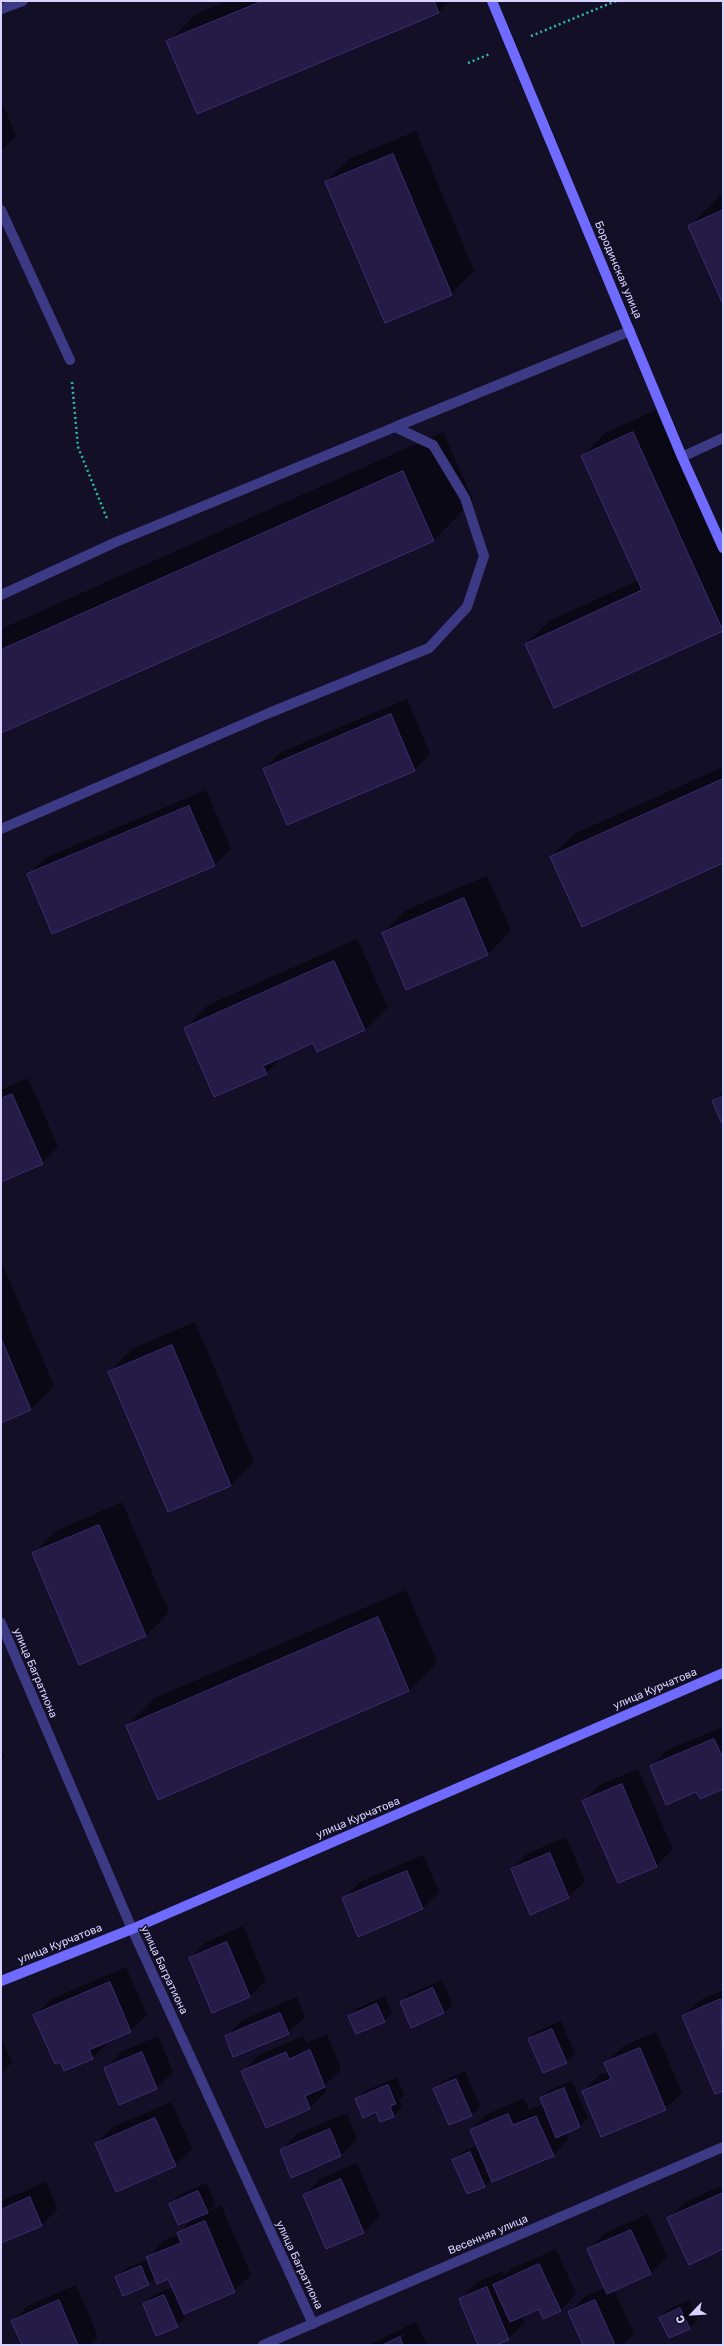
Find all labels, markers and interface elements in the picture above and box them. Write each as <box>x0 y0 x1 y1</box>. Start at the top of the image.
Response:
street label: Бородинская улица <box>591 219 645 321</box>
street label: улица Багратиона <box>10 1626 60 1720</box>
street label: улица Курчатова <box>611 1665 699 1713</box>
street label: улица Курчатова <box>314 1794 402 1842</box>
street label: улица Курчатова <box>16 1921 104 1967</box>
street label: улица Багратиона <box>138 1924 190 2016</box>
street label: Весенняя улица <box>446 2212 530 2258</box>
street label: улица Багратиона <box>273 2219 325 2311</box>
north arrow <box>672 2294 712 2334</box>
text: С <box>673 2313 688 2326</box>

